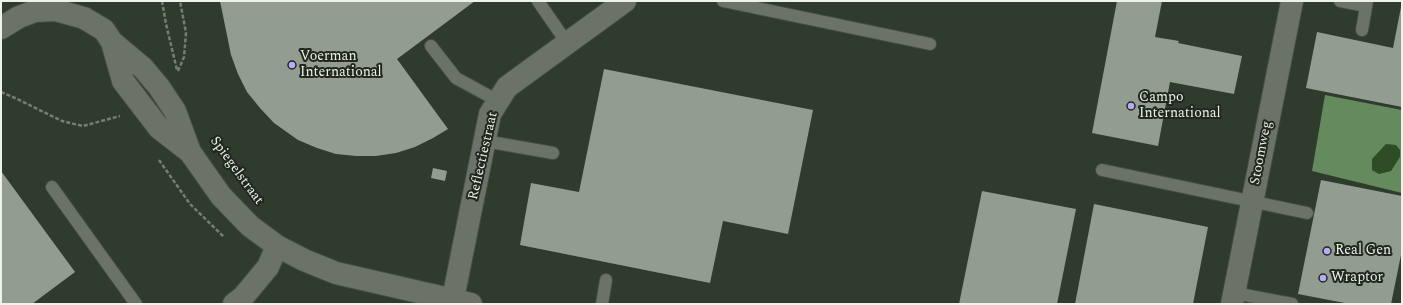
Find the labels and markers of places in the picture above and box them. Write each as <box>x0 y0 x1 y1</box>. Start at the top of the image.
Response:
place label: Voerman International <box>300 49 382 82</box>
marker: Voerman International <box>287 60 297 70</box>
place label: Campo International <box>1139 90 1221 122</box>
marker: Campo International <box>1126 101 1136 111</box>
place label: Real Gen <box>1335 243 1391 259</box>
marker: Real Gen <box>1322 246 1332 256</box>
place label: Wraptor <box>1331 270 1383 286</box>
marker: Wraptor <box>1318 273 1328 283</box>

